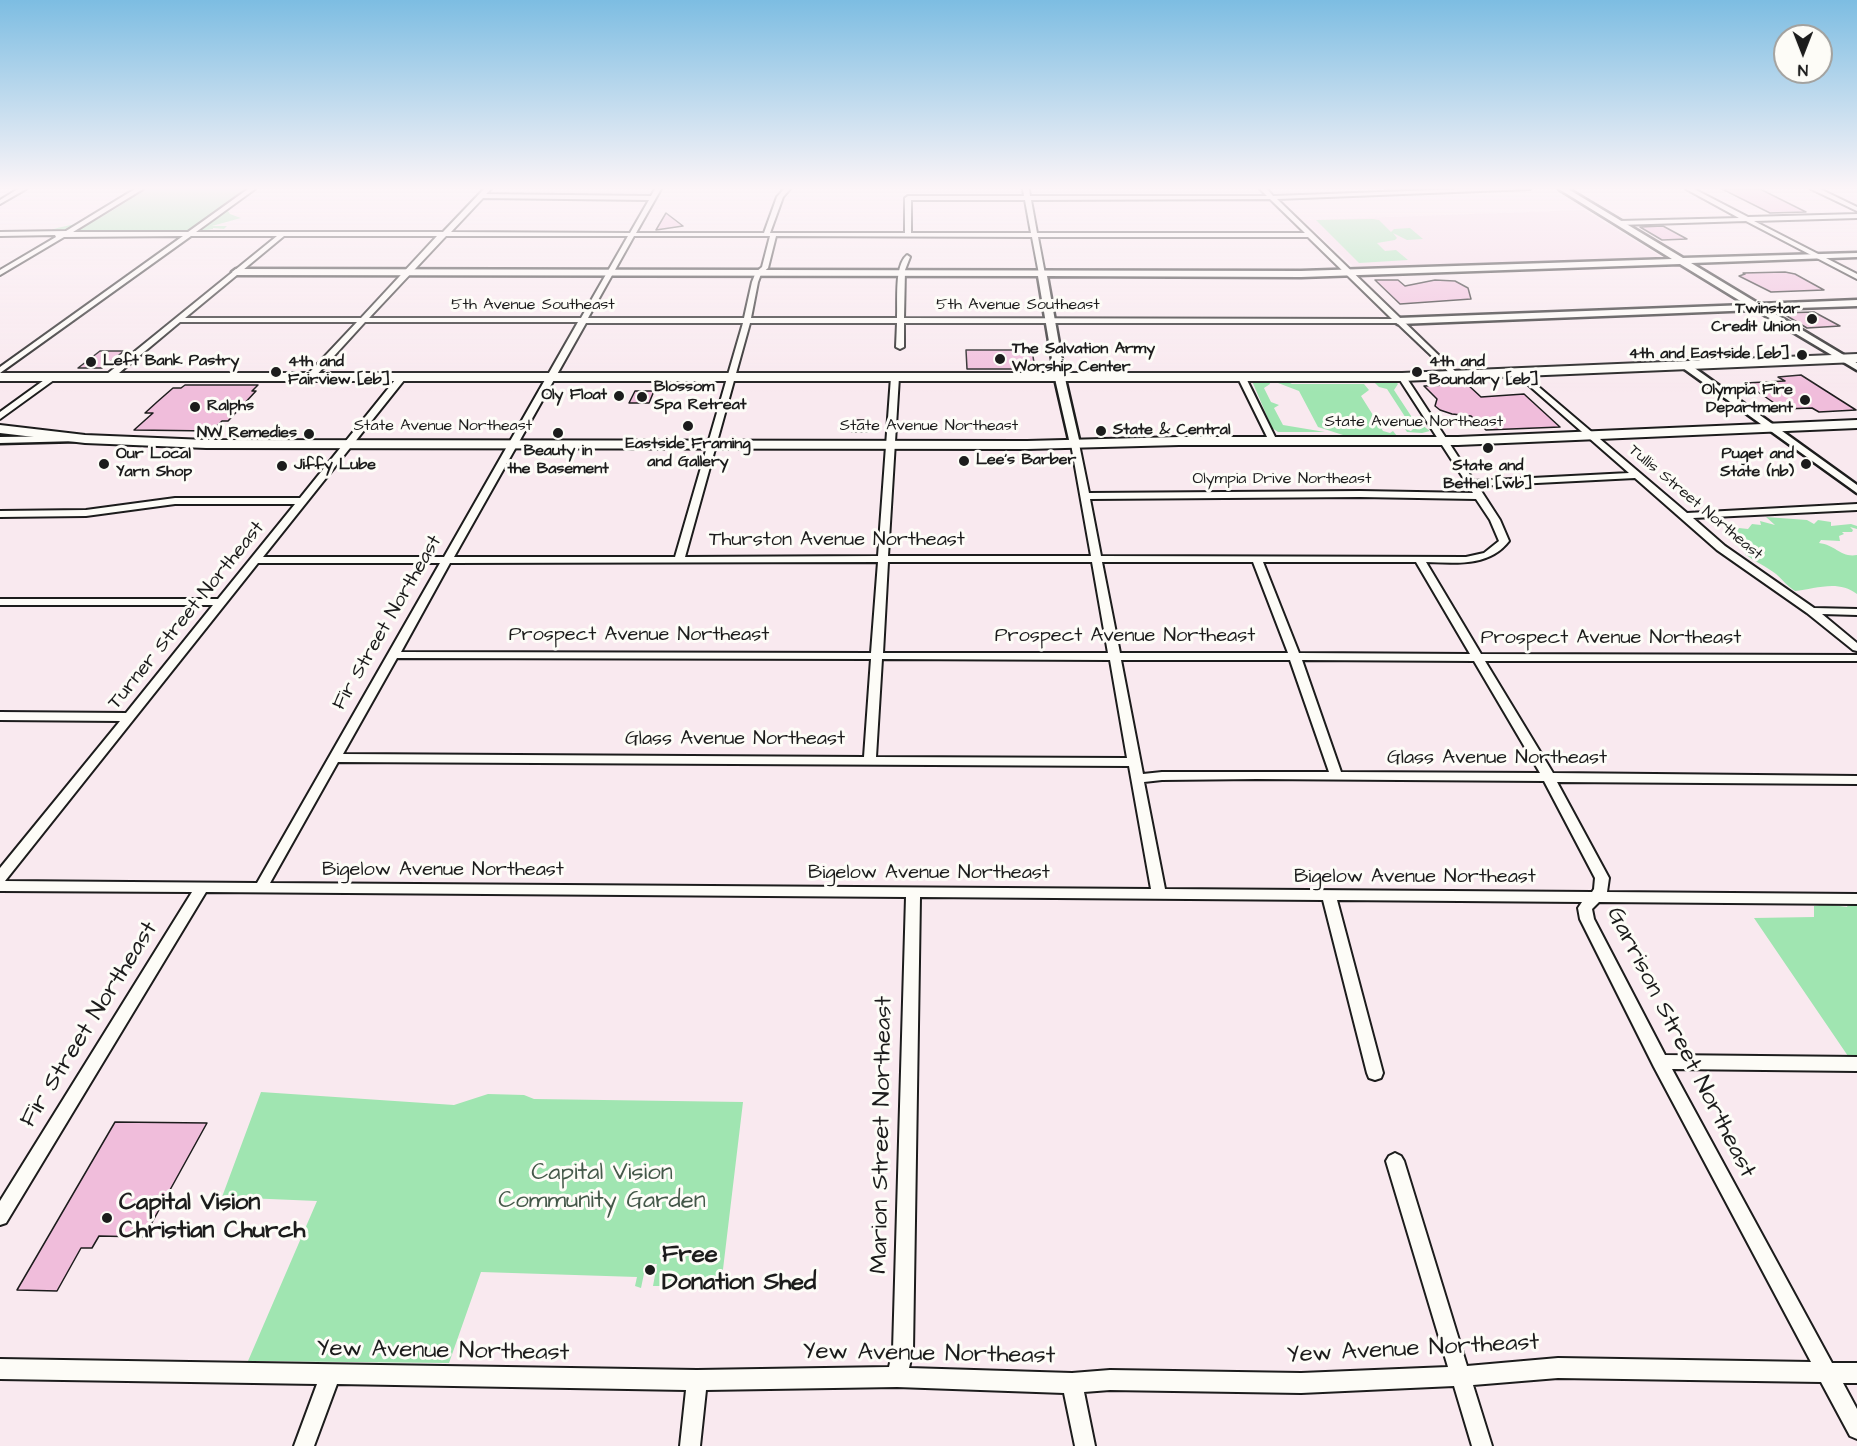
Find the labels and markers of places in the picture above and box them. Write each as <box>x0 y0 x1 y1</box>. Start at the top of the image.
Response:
place label: Twinstar Credit Union <box>1711 300 1800 338</box>
marker: Twinstar Credit Union <box>1805 312 1819 326</box>
place label: The Salvation Army Worship Center <box>1012 340 1155 378</box>
place label: 4th and Eastside [eb] <box>1629 345 1790 365</box>
marker: 4th and Eastside [eb] <box>1795 348 1809 362</box>
place label: Left Bank Pastry <box>103 352 239 372</box>
marker: The Salvation Army Worship Center <box>993 352 1007 366</box>
place label: 4th and Fairview [eb] <box>288 353 390 391</box>
place label: 4th and Boundary [eb] <box>1429 353 1539 391</box>
marker: Left Bank Pastry <box>84 355 98 369</box>
marker: 4th and Fairview [eb] <box>269 365 283 379</box>
marker: 4th and Boundary [eb] <box>1410 365 1424 379</box>
place label: Blossom Spa Retreat <box>654 378 746 416</box>
place label: Olympia Fire Department <box>1702 381 1793 419</box>
place label: Oly Float <box>541 386 607 406</box>
marker: Oly Float <box>612 389 626 403</box>
marker: Blossom Spa Retreat <box>635 390 649 404</box>
marker: Olympia Fire Department <box>1798 393 1812 407</box>
place label: Ralphs <box>207 397 254 417</box>
marker: Ralphs <box>188 400 202 414</box>
marker: Eastside Framing and Gallery <box>681 419 695 433</box>
place label: State & Central <box>1113 421 1230 441</box>
place label: NW Remedies <box>197 424 297 444</box>
marker: State & Central <box>1094 424 1108 438</box>
marker: Beauty in the Basement <box>551 426 565 440</box>
marker: NW Remedies <box>302 427 316 441</box>
place label: Eastside Framing and Gallery <box>626 435 750 473</box>
marker: State and Bethel [wb] <box>1481 441 1495 455</box>
place label: Beauty in the Basement <box>507 442 609 480</box>
place label: Our Local Yarn Shop <box>116 445 192 483</box>
place label: Puget and State (nb) <box>1720 445 1794 483</box>
place label: Lee's Barber <box>976 451 1076 471</box>
marker: Lee's Barber <box>957 454 971 468</box>
place label: Jiffy Lube <box>294 456 376 476</box>
marker: Our Local Yarn Shop <box>97 457 111 471</box>
place label: State and Bethel [wb] <box>1443 457 1533 495</box>
marker: Puget and State (nb) <box>1799 457 1813 471</box>
marker: Jiffy Lube <box>275 459 289 473</box>
place label: Capital Vision Christian Church <box>119 1190 305 1246</box>
marker: Capital Vision Christian Church <box>100 1211 114 1225</box>
place label: Free Donation Shed <box>662 1242 816 1298</box>
marker: Free Donation Shed <box>643 1263 657 1277</box>

